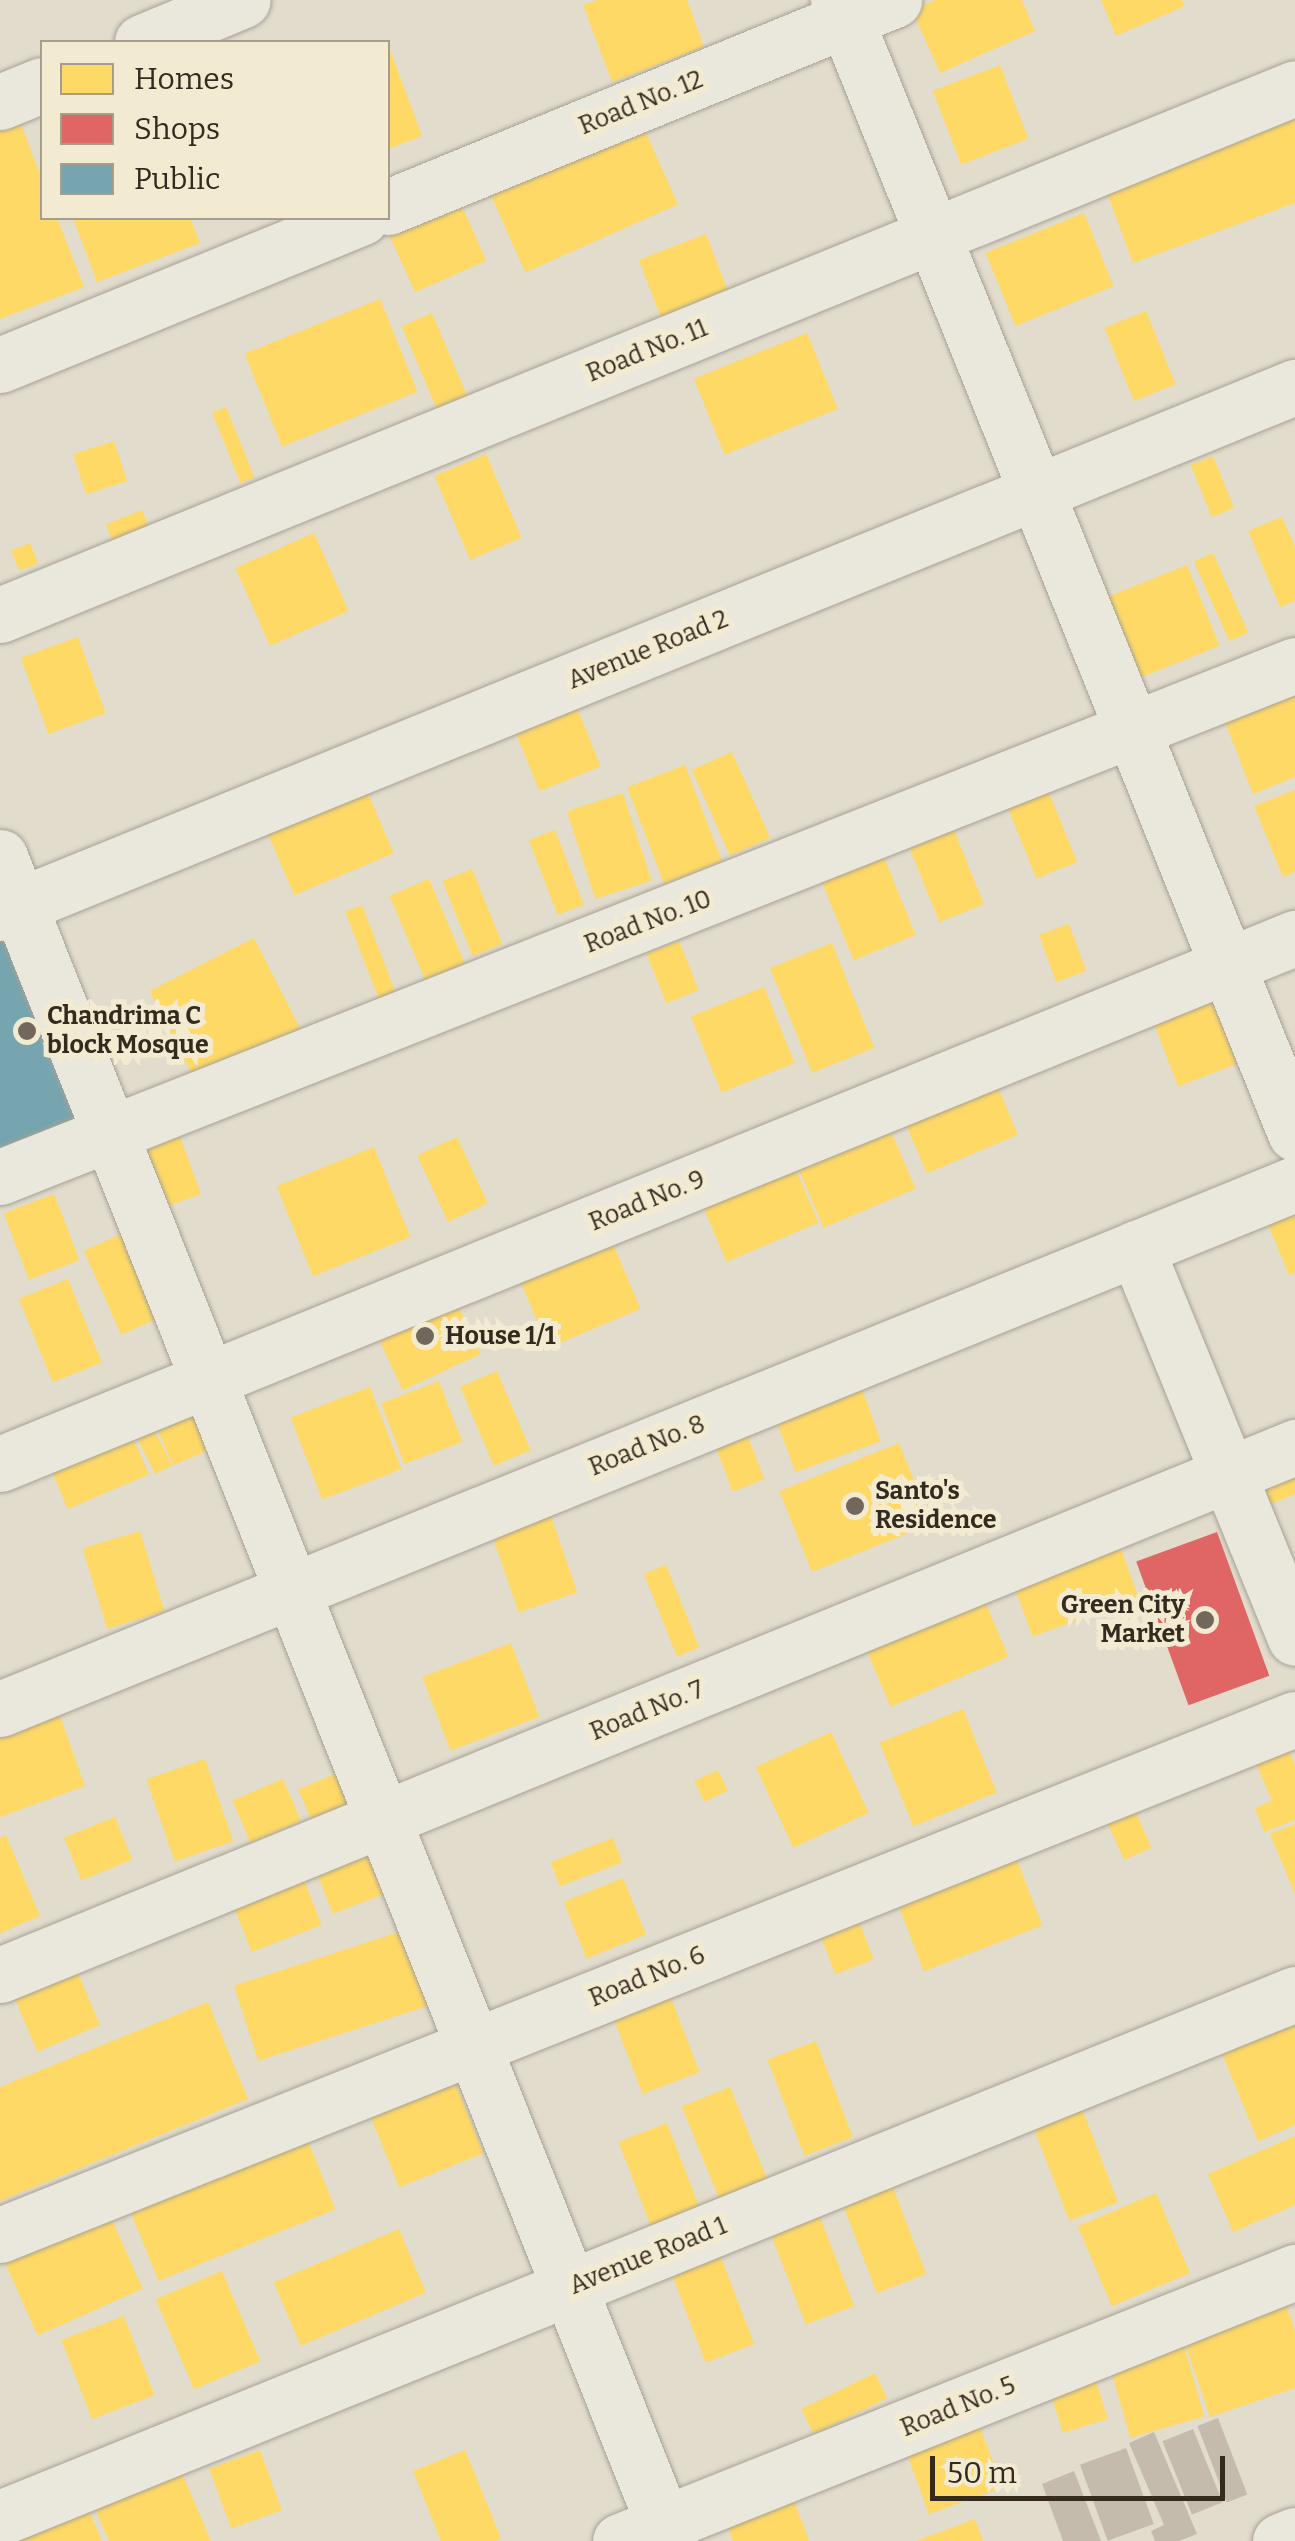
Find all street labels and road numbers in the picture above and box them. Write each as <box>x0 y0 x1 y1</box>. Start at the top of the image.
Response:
street label: Road No. 12 <box>575 65 707 141</box>
street label: Road No. 11 <box>582 313 712 389</box>
street label: Avenue Road 2 <box>563 604 733 696</box>
street label: Road No. 10 <box>580 884 716 960</box>
street label: Road No. 9 <box>585 1164 709 1238</box>
street label: Road No. 8 <box>585 1409 709 1483</box>
street label: Road No. 7 <box>586 1675 708 1747</box>
street label: Road No. 6 <box>585 1940 709 2014</box>
street label: Avenue Road 1 <box>565 2211 731 2301</box>
street label: Road No. 5 <box>896 2370 1020 2444</box>

